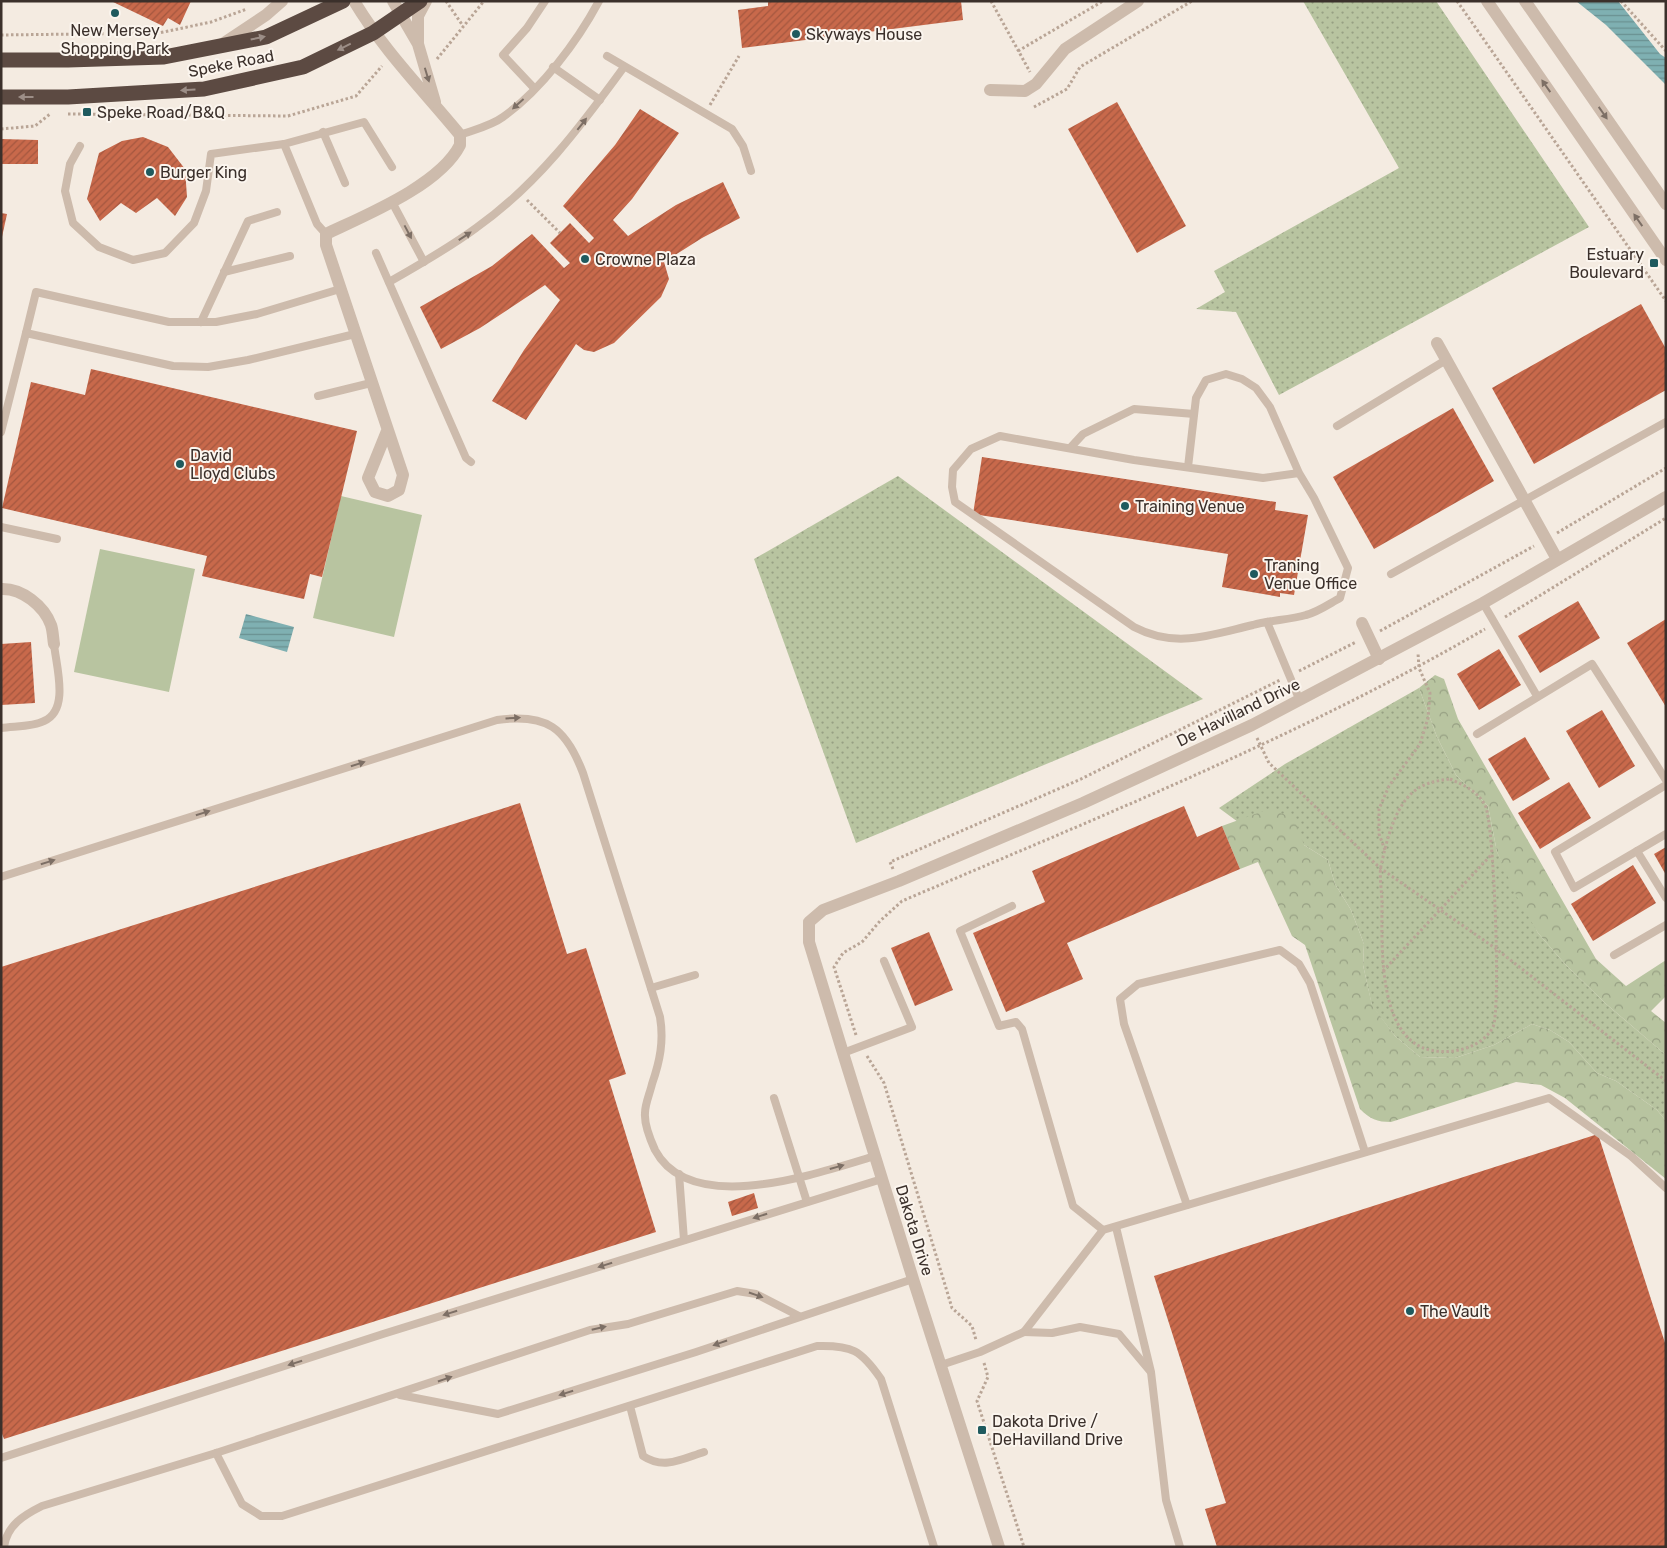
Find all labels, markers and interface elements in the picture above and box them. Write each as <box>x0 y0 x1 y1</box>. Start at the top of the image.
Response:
marker: New Mersey Shopping Park <box>109 7 121 19</box>
place label: New Mersey Shopping Park <box>61 21 170 58</box>
place label: Skyways House <box>806 25 922 44</box>
marker: Skyways House <box>790 28 802 40</box>
one-way arrow <box>251 34 267 42</box>
one-way arrow <box>337 43 351 51</box>
street label: Speke Road <box>187 46 276 81</box>
one-way arrow <box>423 67 431 82</box>
one-way arrow <box>1541 79 1551 93</box>
one-way arrow <box>180 87 196 95</box>
one-way arrow <box>18 93 34 101</box>
one-way arrow <box>513 98 525 110</box>
place label: Speke Road/B&Q <box>97 103 225 122</box>
marker: Speke Road/B&Q <box>81 106 93 118</box>
one-way arrow <box>1598 106 1608 120</box>
one-way arrow <box>577 118 588 131</box>
place label: Burger King <box>160 163 247 182</box>
marker: Burger King <box>144 166 156 178</box>
one-way arrow <box>1633 213 1643 227</box>
one-way arrow <box>404 225 412 239</box>
one-way arrow <box>459 231 472 241</box>
place label: Estuary Boulevard <box>1569 245 1644 282</box>
place label: Crowne Plaza <box>595 250 696 269</box>
marker: Crowne Plaza <box>579 253 591 265</box>
marker: Estuary Boulevard <box>1648 257 1660 269</box>
place label: David Lloyd Clubs <box>190 446 276 483</box>
marker: David Lloyd Clubs <box>174 458 186 470</box>
place label: Training Venue <box>1135 497 1245 516</box>
marker: Training Venue <box>1119 500 1131 512</box>
place label: Traning Venue Office <box>1264 556 1357 593</box>
marker: Traning Venue Office <box>1248 568 1260 580</box>
street label: De Havilland Drive <box>1173 674 1303 751</box>
one-way arrow <box>506 714 522 722</box>
one-way arrow <box>350 760 365 768</box>
one-way arrow <box>195 809 210 817</box>
one-way arrow <box>40 858 55 865</box>
one-way arrow <box>830 1163 845 1171</box>
street label: Dakota Drive <box>892 1182 937 1278</box>
one-way arrow <box>753 1213 768 1221</box>
one-way arrow <box>598 1261 613 1269</box>
one-way arrow <box>748 1292 763 1299</box>
place label: The Vault <box>1420 1302 1489 1321</box>
marker: The Vault <box>1404 1305 1416 1317</box>
one-way arrow <box>443 1310 458 1318</box>
one-way arrow <box>592 1323 607 1331</box>
one-way arrow <box>713 1340 728 1348</box>
one-way arrow <box>288 1360 303 1367</box>
one-way arrow <box>438 1374 453 1382</box>
one-way arrow <box>558 1390 573 1397</box>
place label: Dakota Drive / DeHavilland Drive <box>992 1412 1123 1449</box>
marker: Dakota Drive / DeHavilland Drive <box>976 1424 988 1436</box>

